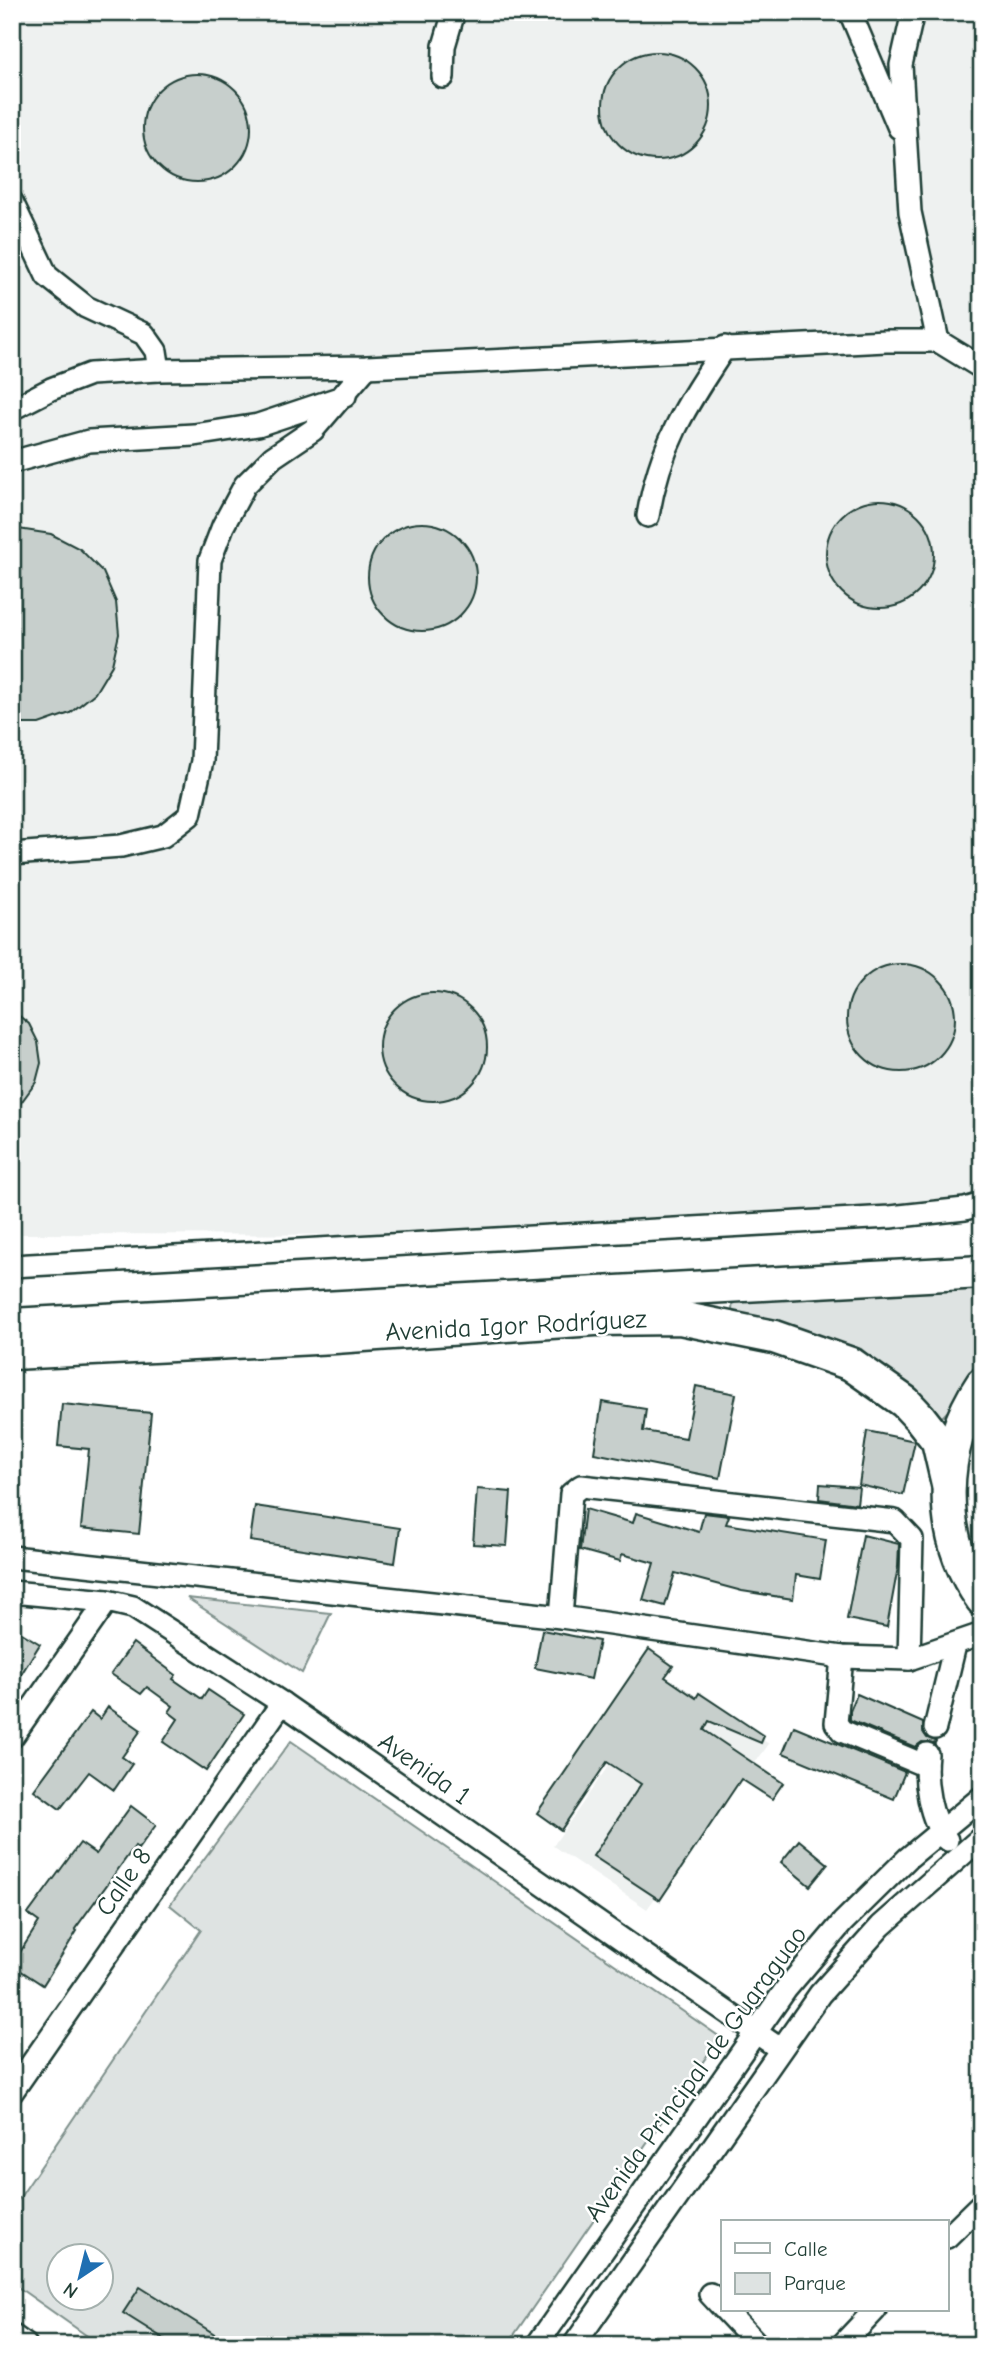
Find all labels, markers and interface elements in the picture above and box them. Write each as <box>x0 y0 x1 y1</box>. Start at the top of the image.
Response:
street label: Avenida Igor Rodríguez <box>385 1304 647 1348</box>
street label: Avenida 1 <box>372 1727 476 1811</box>
street label: Calle 8 <box>90 1842 158 1922</box>
street label: Avenida Principal de Guaraguao <box>579 1920 813 2228</box>
legend <box>721 2220 948 2312</box>
text: Calle <box>784 2237 827 2261</box>
north arrow <box>46 2242 116 2312</box>
text: Parque <box>784 2271 846 2295</box>
text: N <box>59 2278 82 2303</box>

